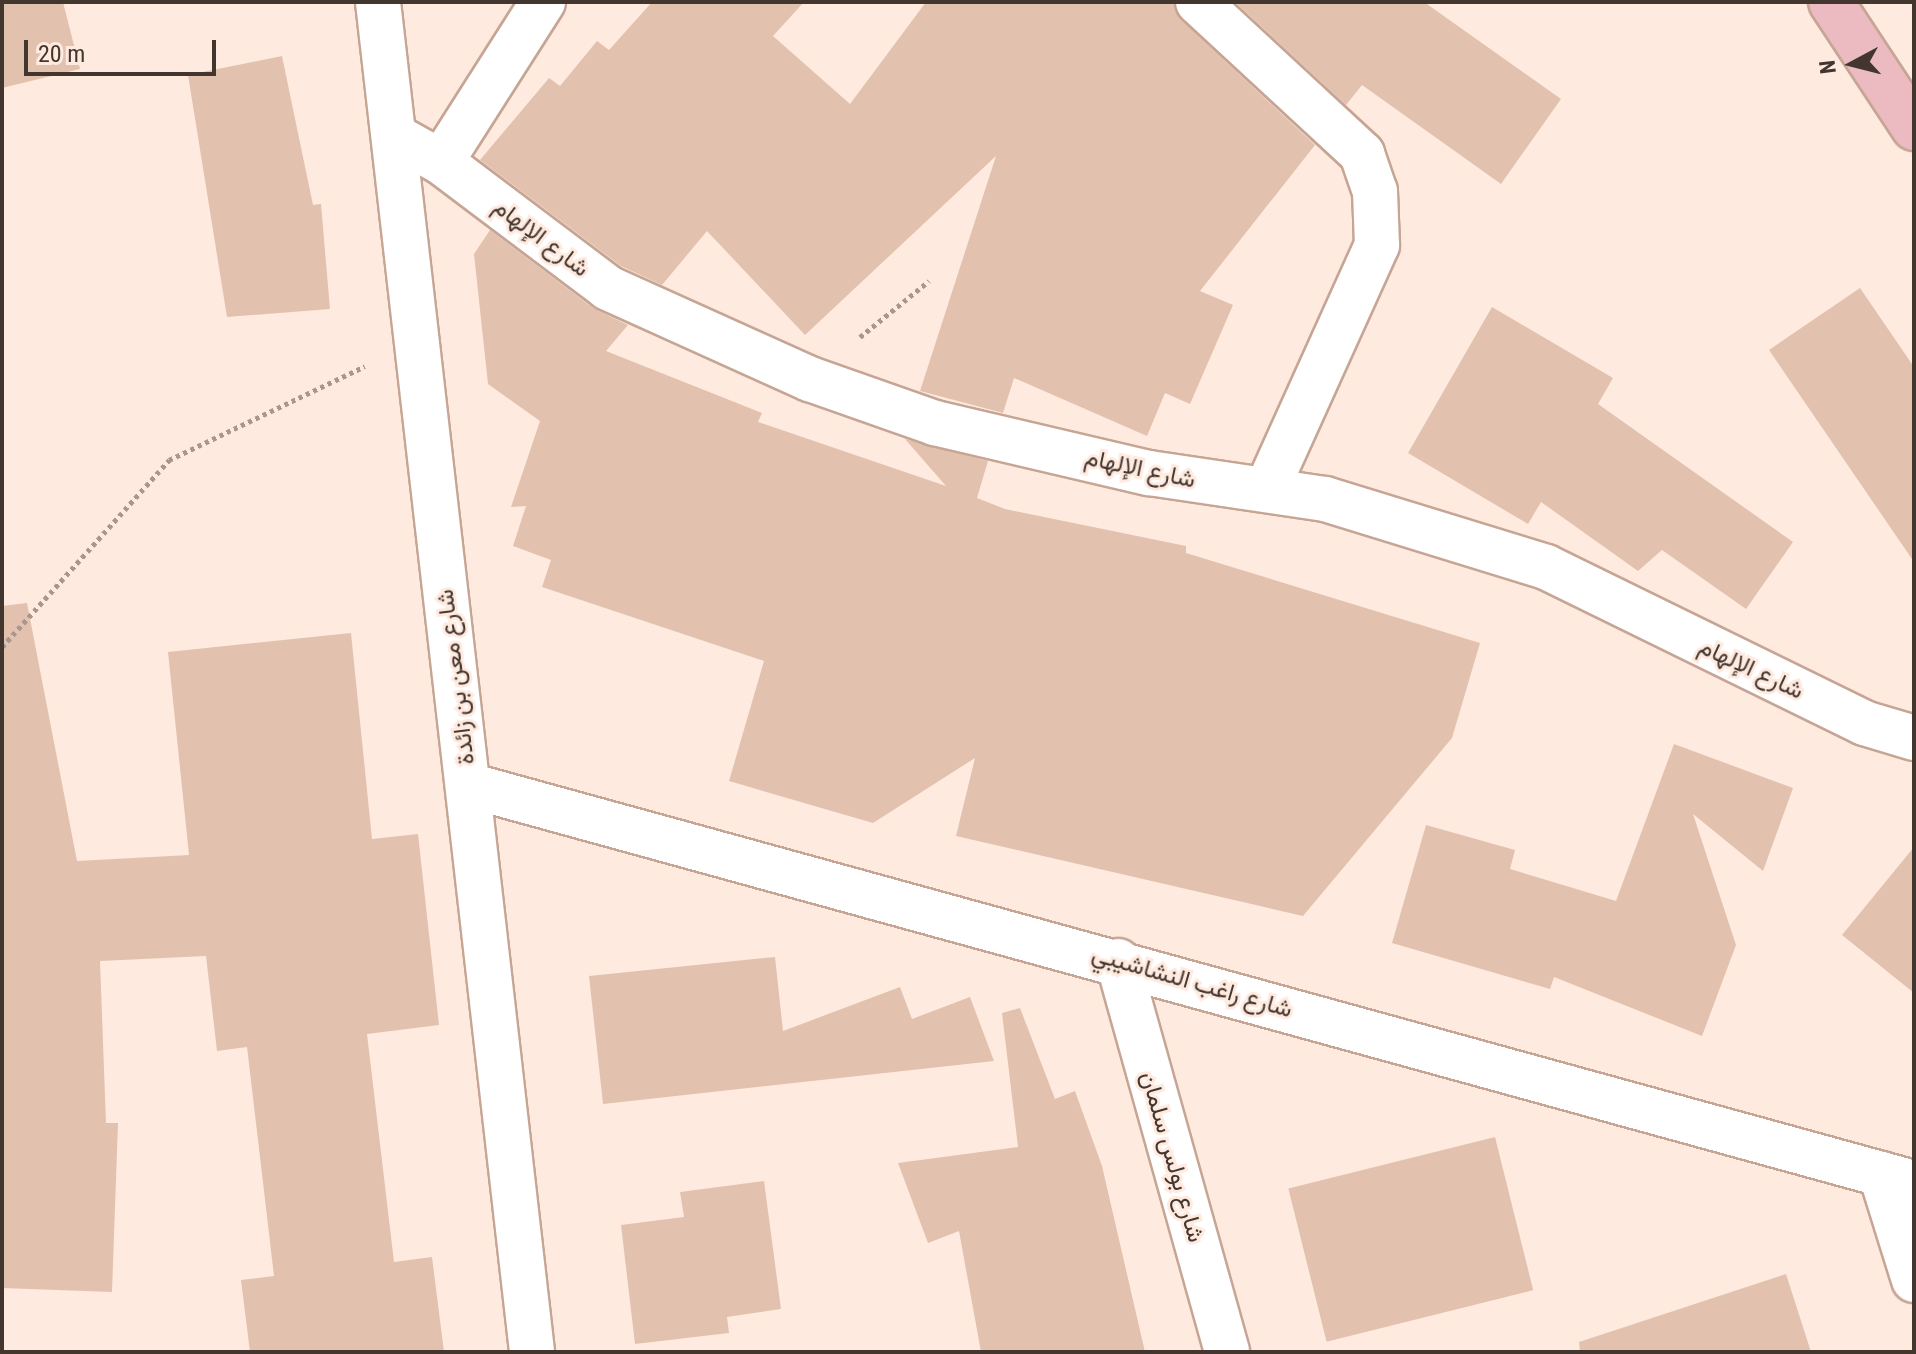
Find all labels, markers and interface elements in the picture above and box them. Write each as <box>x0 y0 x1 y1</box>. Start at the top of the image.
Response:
scale bar <box>28 24 220 74</box>
north arrow <box>1812 24 1892 104</box>
text: 20 m <box>38 40 85 68</box>
text: N <box>1814 59 1841 75</box>
street label: شارع الإلهام <box>487 193 595 283</box>
street label: شارع الإلهام <box>1082 443 1198 495</box>
street label: شارع معن بن زائدة <box>431 588 481 766</box>
street label: شارع الإلهام <box>1694 632 1808 706</box>
street label: شارع راغب النشاشيبي <box>1088 940 1296 1024</box>
street label: شارع بولس سلمان <box>1134 1068 1210 1246</box>

